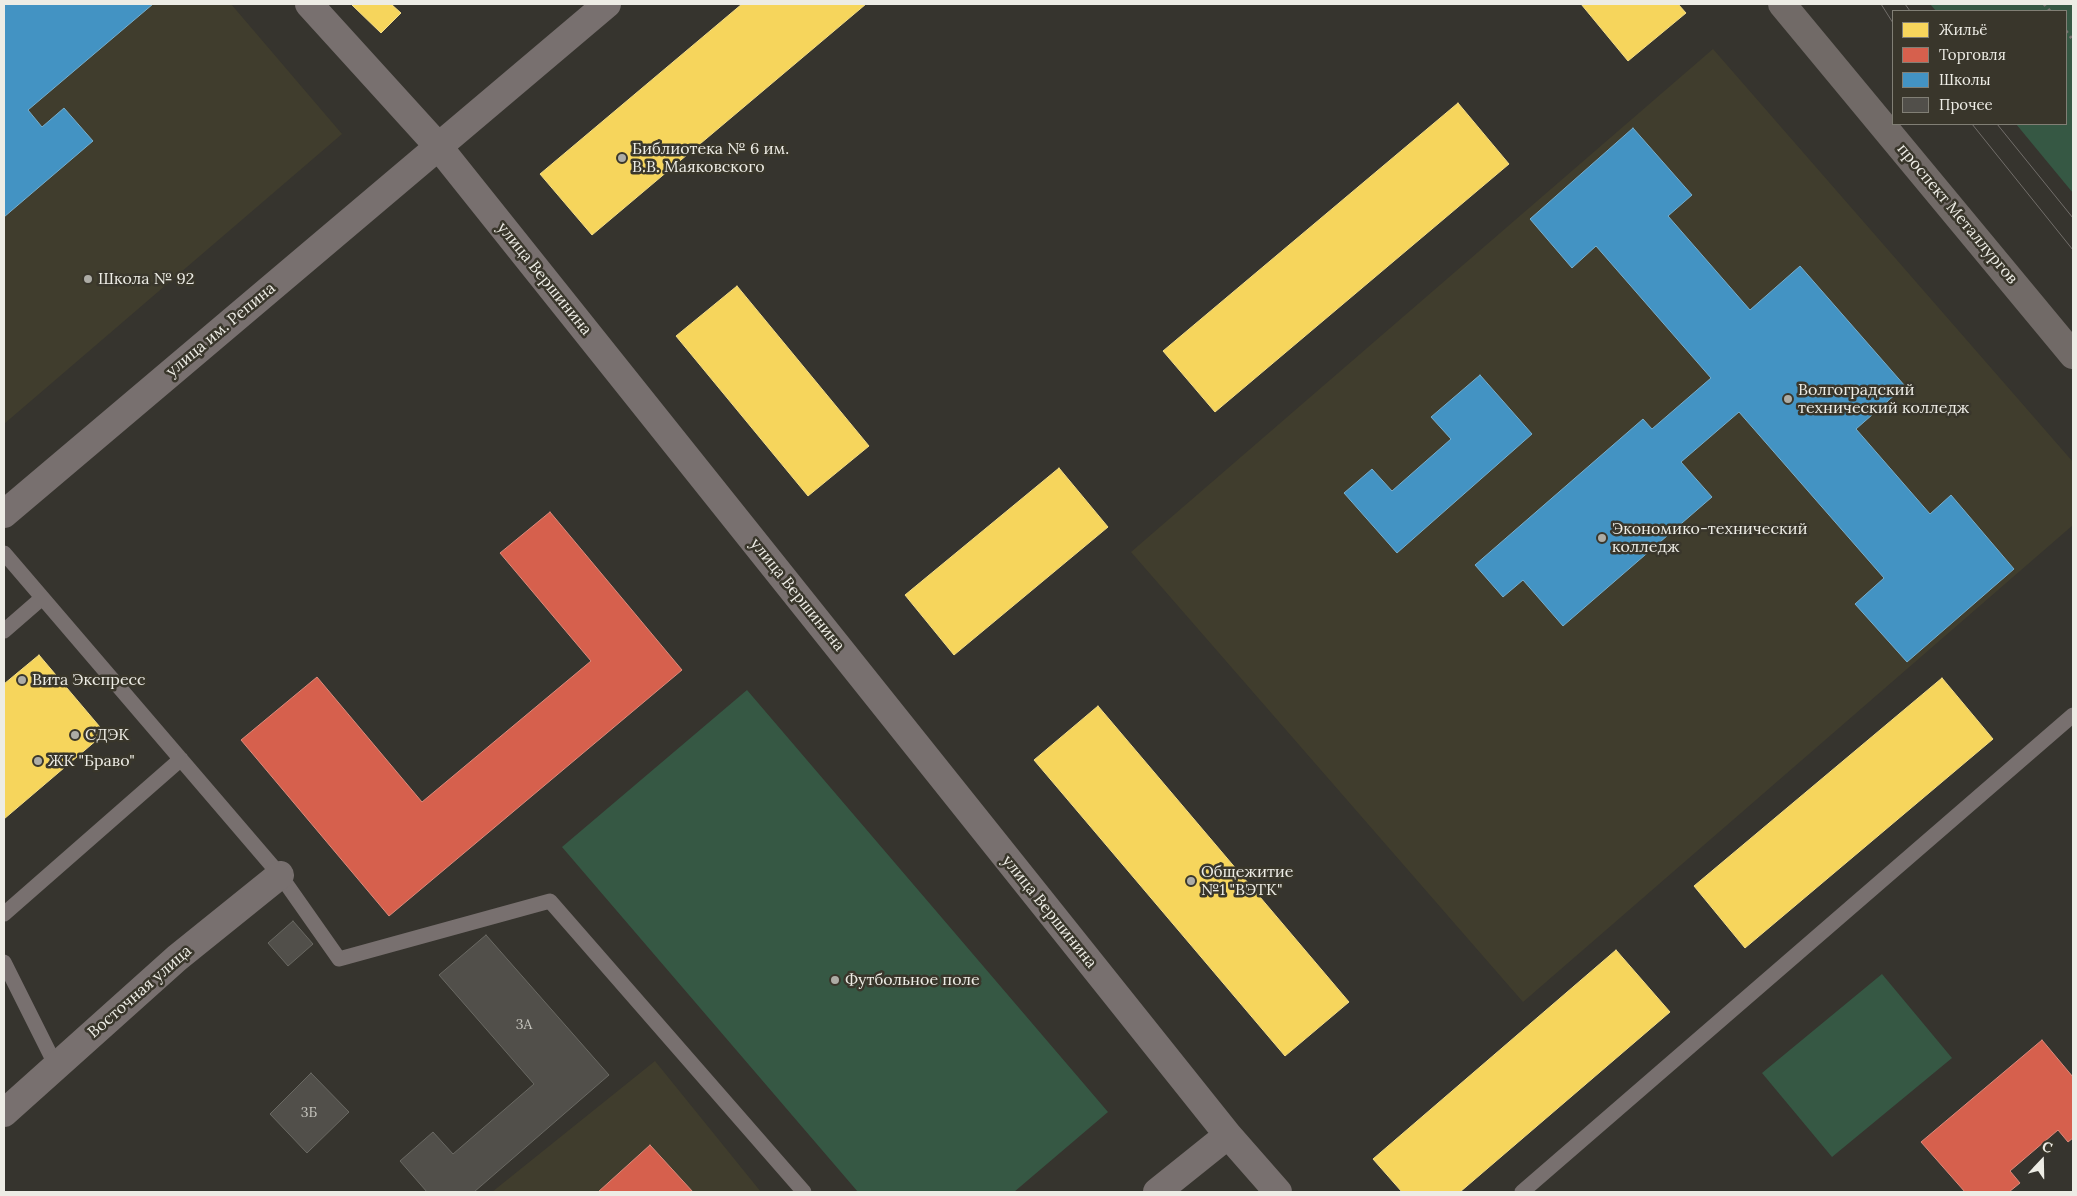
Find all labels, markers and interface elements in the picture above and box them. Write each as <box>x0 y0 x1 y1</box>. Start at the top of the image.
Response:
legend <box>1892 10 2067 125</box>
text: Жильё <box>1939 20 1987 39</box>
text: Торговля <box>1939 45 2006 64</box>
text: Школы <box>1939 70 1991 89</box>
text: Прочее <box>1939 95 1993 114</box>
place label: Библиотека № 6 им. В.В. Маяковского <box>632 139 789 177</box>
street label: проспект Металлургов <box>1893 140 2021 288</box>
marker: Библиотека № 6 им. В.В. Маяковского <box>616 152 628 164</box>
street label: улица Вершинина <box>493 219 595 339</box>
place label: Школа № 92 <box>98 269 194 289</box>
marker: Школа № 92 <box>82 273 94 285</box>
street label: улица им. Репина <box>162 279 280 381</box>
place label: Волгоградский технический колледж <box>1798 380 1969 418</box>
marker: Волгоградский технический колледж <box>1782 393 1794 405</box>
place label: Экономико-технический колледж <box>1612 519 1808 557</box>
marker: Экономико-технический колледж <box>1596 532 1608 544</box>
street label: улица Вершинина <box>746 535 848 655</box>
place label: Вита Экспресс <box>32 670 145 690</box>
marker: Вита Экспресс <box>16 674 28 686</box>
place label: СДЭК <box>85 725 129 745</box>
marker: СДЭК <box>69 729 81 741</box>
place label: ЖК "Браво" <box>48 751 135 771</box>
marker: ЖК "Браво" <box>32 755 44 767</box>
street label: улица Вершинина <box>998 852 1100 972</box>
place label: Общежитие №1 "ВЭТК" <box>1201 862 1294 900</box>
marker: Общежитие №1 "ВЭТК" <box>1185 875 1197 887</box>
street label: Восточная улица <box>84 942 196 1042</box>
place label: Футбольное поле <box>845 970 980 990</box>
marker: Футбольное поле <box>829 974 841 986</box>
house number: 3А <box>516 1017 532 1033</box>
house number: 3Б <box>301 1105 317 1121</box>
north arrow <box>2017 1136 2067 1186</box>
text: С <box>2040 1137 2055 1157</box>

